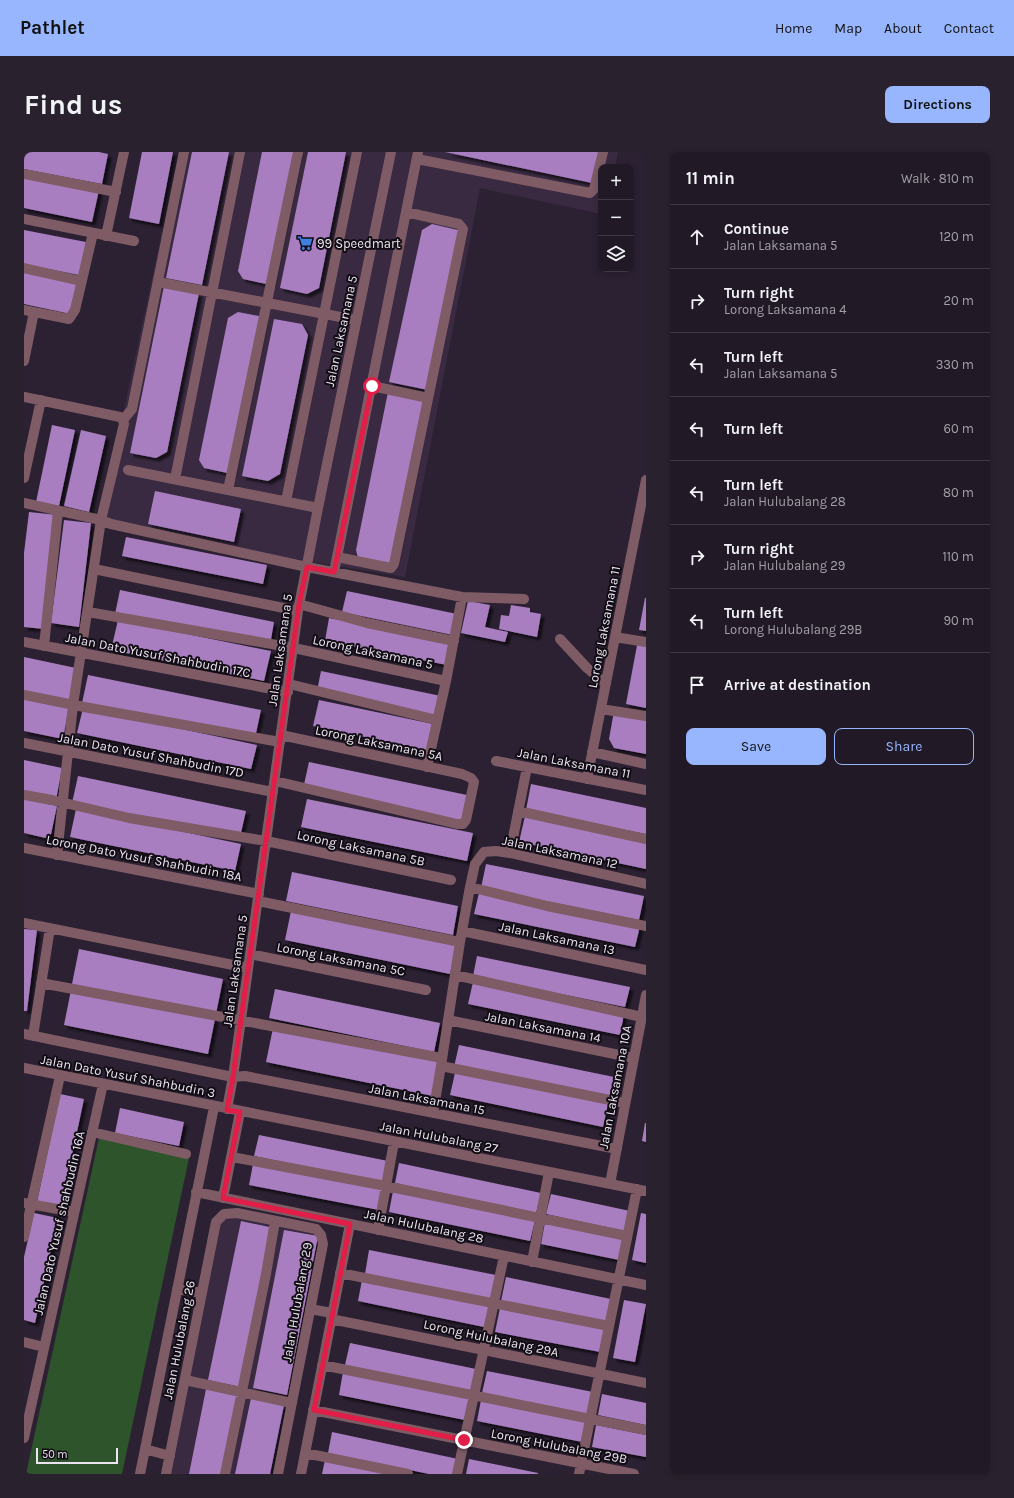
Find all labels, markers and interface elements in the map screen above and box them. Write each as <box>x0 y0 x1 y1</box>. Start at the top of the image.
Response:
text: Pathlet <box>20 17 85 39</box>
text: Home <box>775 20 812 37</box>
text: Map <box>834 20 862 37</box>
text: About <box>884 20 922 37</box>
text: Contact <box>944 20 994 37</box>
button: Directions <box>885 86 990 123</box>
text: Find us <box>24 88 123 121</box>
map controls <box>598 164 634 272</box>
button: + <box>598 164 634 200</box>
text: 11 min <box>686 168 735 188</box>
text: Walk · 810 m <box>901 171 974 186</box>
button: − <box>598 200 634 236</box>
text: Continue <box>724 220 789 238</box>
icon: ahead <box>686 226 708 248</box>
text: 120 m <box>939 229 974 244</box>
supermarket icon: 99 Speedmart <box>296 234 314 252</box>
place label: 99 Speedmart <box>317 236 401 251</box>
button: layers <box>598 236 634 272</box>
text: Jalan Laksamana 5 <box>724 238 837 253</box>
street label: Jalan Laksamana 5 <box>322 274 360 388</box>
text: Turn right <box>724 284 794 302</box>
icon: right <box>686 290 708 312</box>
text: 20 m <box>944 293 974 308</box>
text: Lorong Laksamana 4 <box>724 302 846 317</box>
text: Turn left <box>724 348 783 366</box>
icon: left <box>686 354 708 376</box>
text: 330 m <box>936 357 974 372</box>
text: Jalan Laksamana 5 <box>724 366 837 381</box>
route start <box>363 377 381 395</box>
icon: left <box>686 418 708 440</box>
text: Turn left <box>724 420 783 438</box>
text: 60 m <box>944 421 974 436</box>
text: Turn left <box>724 476 783 494</box>
icon: left <box>686 482 708 504</box>
text: 80 m <box>943 485 974 500</box>
text: Jalan Hulubalang 28 <box>724 494 846 509</box>
text: Turn right <box>724 540 794 558</box>
icon: right <box>686 546 708 568</box>
text: 110 m <box>942 549 974 564</box>
text: Jalan Hulubalang 29 <box>724 558 845 573</box>
street label: Lorong Laksamana 11 <box>585 565 623 689</box>
street label: Jalan Laksamana 5 <box>265 593 295 707</box>
text: Turn left <box>724 604 783 622</box>
icon: left <box>686 610 708 632</box>
text: 90 m <box>943 613 974 628</box>
text: Lorong Hulubalang 29B <box>724 622 862 637</box>
street label: Jalan Dato Yusuf Shahbudin 17C <box>64 630 252 680</box>
street label: Lorong Laksamana 5 <box>311 632 435 672</box>
icon: arrive <box>686 674 708 696</box>
text: Arrive at destination <box>724 676 871 694</box>
street label: Lorong Laksamana 5A <box>314 722 445 764</box>
button: Save <box>686 728 826 765</box>
button: Share <box>834 728 974 765</box>
street label: Jalan Dato Yusuf Shahbudin 17D <box>57 730 245 780</box>
street label: Jalan Laksamana 11 <box>516 745 632 781</box>
street label: Lorong Laksamana 5B <box>296 827 426 869</box>
street label: Lorong Dato Yusuf Shahbudin 18A <box>45 832 244 884</box>
street label: Jalan Laksamana 12 <box>501 832 619 872</box>
street label: Jalan Laksamana 5 <box>220 914 250 1028</box>
street label: Jalan Laksamana 13 <box>498 918 616 958</box>
street label: Lorong Laksamana 5C <box>276 939 407 979</box>
street label: Jalan Laksamana 14 <box>484 1008 602 1046</box>
street label: Jalan Laksamana 10A <box>596 1023 634 1150</box>
street label: Jalan Dato Yusuf Shahbudin 3 <box>39 1052 217 1100</box>
street label: Jalan Laksamana 15 <box>368 1080 486 1118</box>
street label: Jalan Hulubalang 27 <box>379 1118 499 1156</box>
street label: Jalan Dato Yusuf shahbudin 16A <box>31 1129 88 1316</box>
street label: Jalan Hulubalang 28 <box>363 1206 485 1246</box>
street label: Jalan Hulubalang 29 <box>279 1241 315 1363</box>
street label: Jalan Hulubalang 26 <box>160 1279 198 1401</box>
street label: Lorong Hulubalang 29A <box>422 1316 560 1360</box>
street label: Lorong Hulubalang 29B <box>490 1425 628 1467</box>
route end <box>455 1431 473 1449</box>
scale bar <box>36 1446 118 1465</box>
text: 50 m <box>42 1448 68 1461</box>

